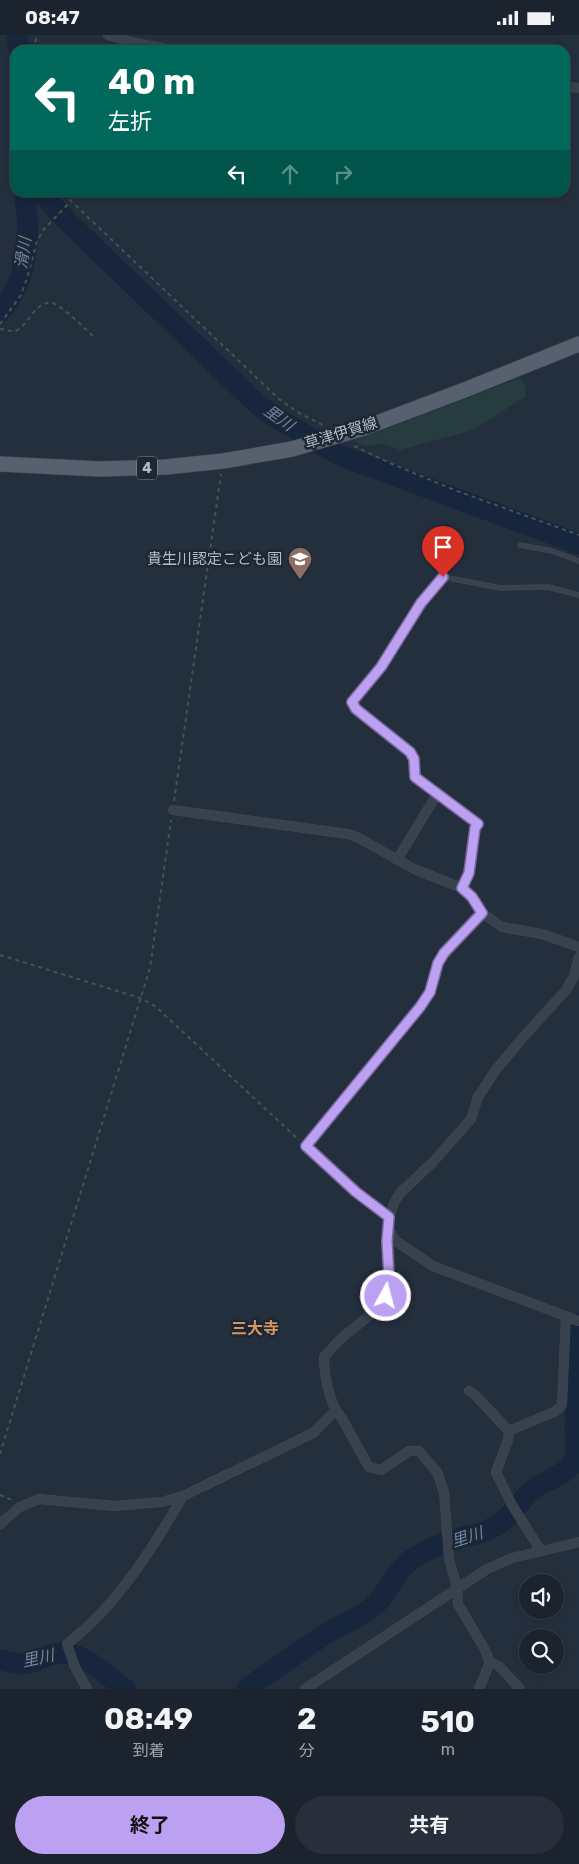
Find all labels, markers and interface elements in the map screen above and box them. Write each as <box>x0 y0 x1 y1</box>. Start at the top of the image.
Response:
text: 08:47 <box>25 6 80 29</box>
text: 40 m <box>108 61 195 103</box>
icon: left <box>25 65 90 130</box>
text: 左折 <box>108 108 152 135</box>
icon: left <box>223 160 251 188</box>
icon: ahead <box>276 160 304 188</box>
icon: right <box>329 160 357 188</box>
water label: 滑川 <box>11 234 35 270</box>
water label: 里川 <box>260 401 299 436</box>
street label: 草津伊賀線 <box>302 413 380 453</box>
road number: 4 <box>137 457 157 479</box>
pin <box>422 526 464 577</box>
icon: arrive <box>429 533 457 561</box>
school or university icon: 貴生川認定こども園 <box>287 546 313 580</box>
place label: 貴生川認定こども園 <box>147 550 282 568</box>
position arrow <box>359 1269 411 1321</box>
district label: 三大寺 <box>231 1319 279 1338</box>
water label: 里川 <box>449 1522 487 1551</box>
map controls <box>519 1574 564 1674</box>
button: sound <box>519 1574 564 1619</box>
button: search <box>519 1629 564 1674</box>
water label: 里川 <box>20 1645 58 1671</box>
text: 08:49 <box>104 1701 193 1737</box>
text: 2 <box>297 1701 317 1737</box>
text: 510 <box>421 1704 475 1740</box>
text: m <box>441 1740 455 1759</box>
text: 到着 <box>133 1741 165 1760</box>
text: 分 <box>299 1741 315 1760</box>
button: 終了 <box>15 1796 285 1854</box>
button: 共有 <box>295 1796 564 1854</box>

